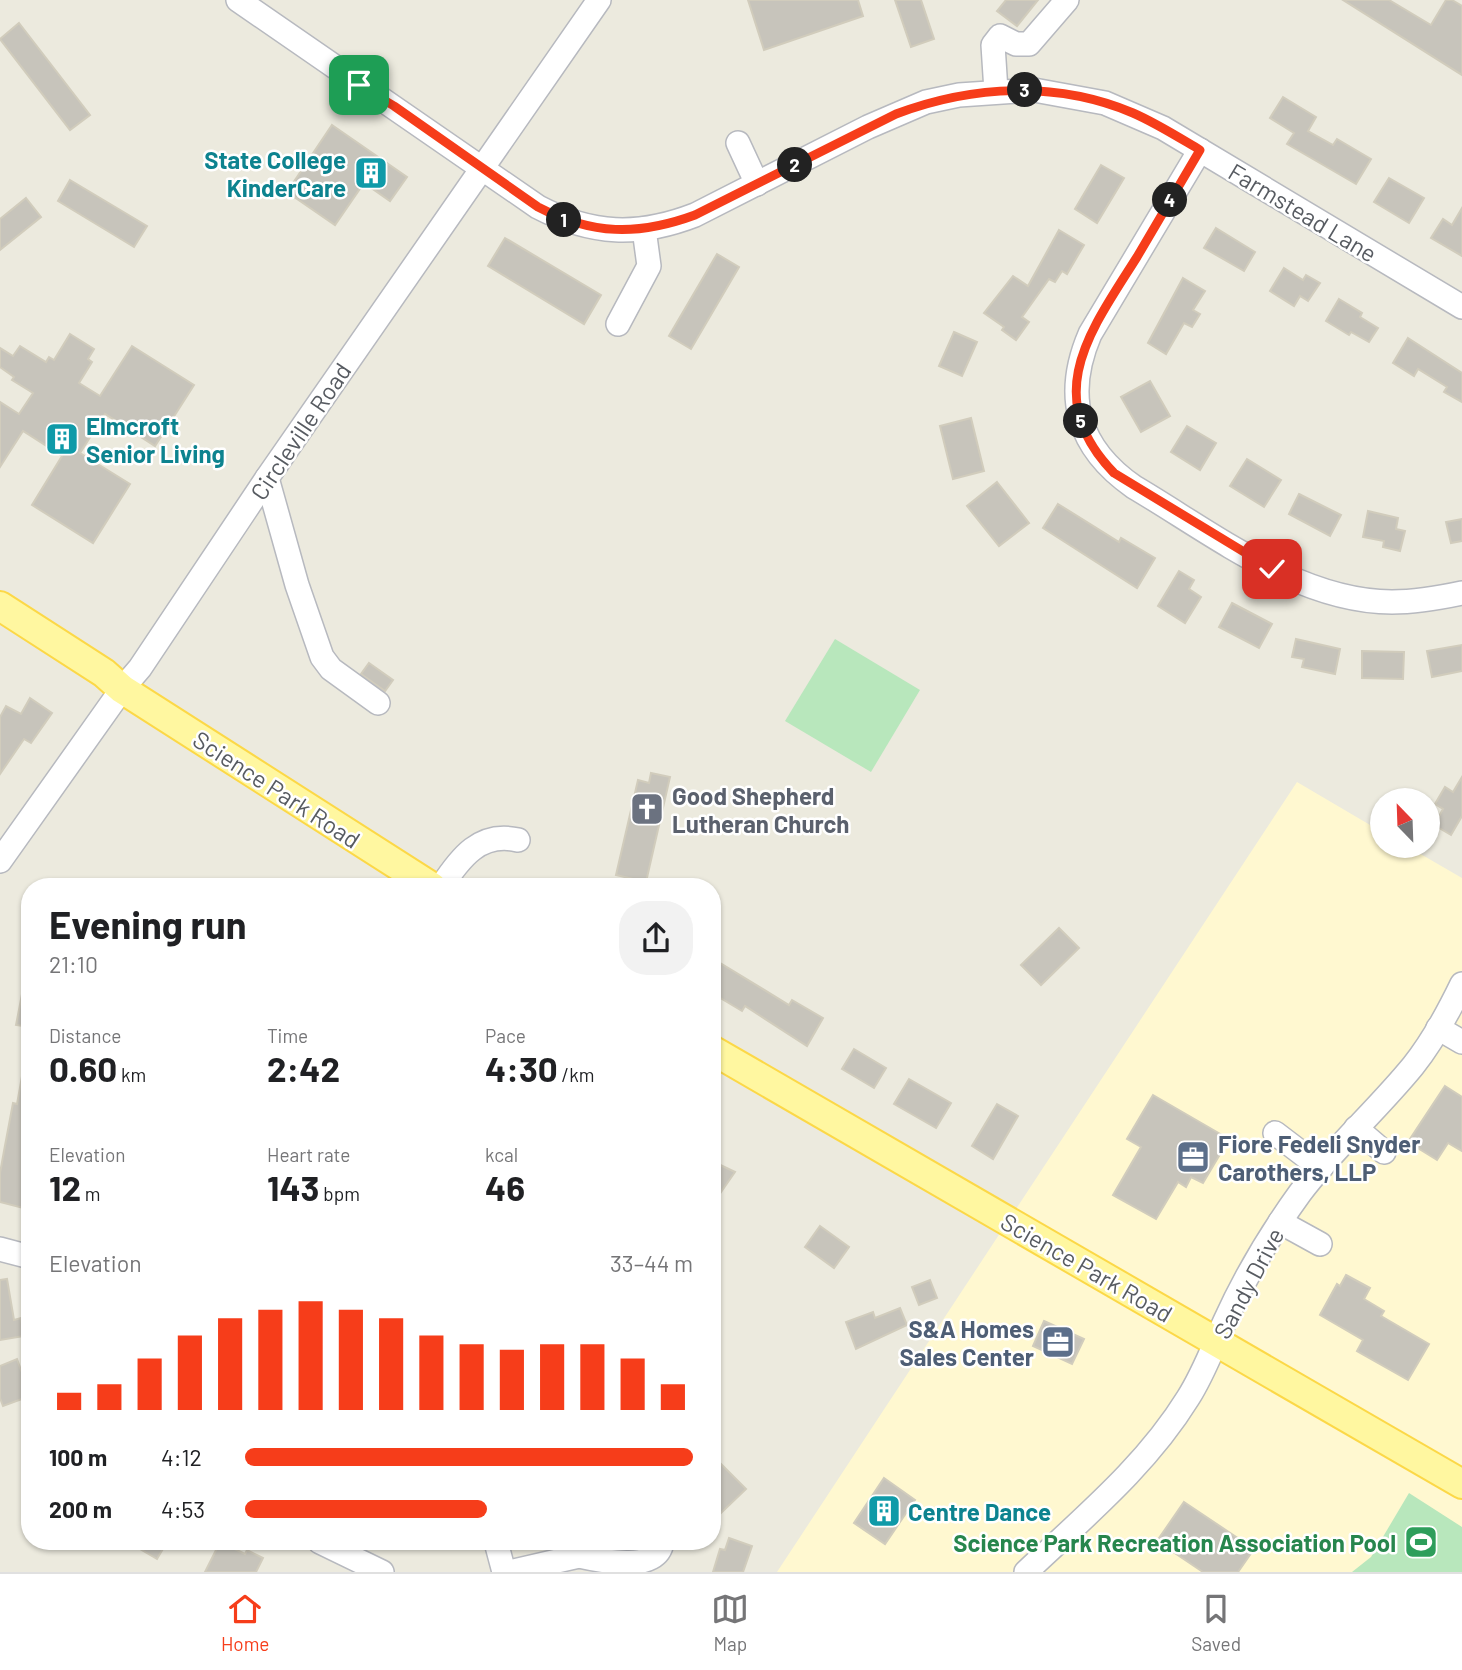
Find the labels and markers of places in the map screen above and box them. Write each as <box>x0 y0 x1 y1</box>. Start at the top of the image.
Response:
pin <box>329 55 389 115</box>
pin: 3 <box>1007 72 1042 108</box>
place label: State College KinderCare <box>204 145 346 202</box>
pin: 2 <box>778 148 812 182</box>
building icon: State College KinderCare <box>352 154 390 192</box>
pin: 4 <box>1152 182 1188 218</box>
pin: 1 <box>546 202 582 238</box>
pin: 5 <box>1064 404 1098 438</box>
place label: Elmcroft Senior Living <box>86 411 225 468</box>
building icon: Elmcroft Senior Living <box>43 420 81 458</box>
pin <box>1242 539 1302 599</box>
place label: Good Shepherd Lutheran Church <box>672 781 849 838</box>
church icon: Good Shepherd Lutheran Church <box>628 790 666 828</box>
place label: Fiore Fedeli Snyder Carothers, LLP <box>1218 1129 1420 1186</box>
office icon: Fiore Fedeli Snyder Carothers, LLP <box>1174 1138 1212 1176</box>
place label: S&A Homes Sales Center <box>900 1314 1034 1371</box>
office icon: S&A Homes Sales Center <box>1039 1323 1077 1361</box>
building icon: Centre Dance <box>865 1492 903 1530</box>
place label: Centre Dance <box>908 1497 1051 1526</box>
sports icon: Science Park Recreation Association Pool <box>1402 1523 1440 1561</box>
place label: Science Park Recreation Association Pool <box>953 1528 1396 1557</box>

